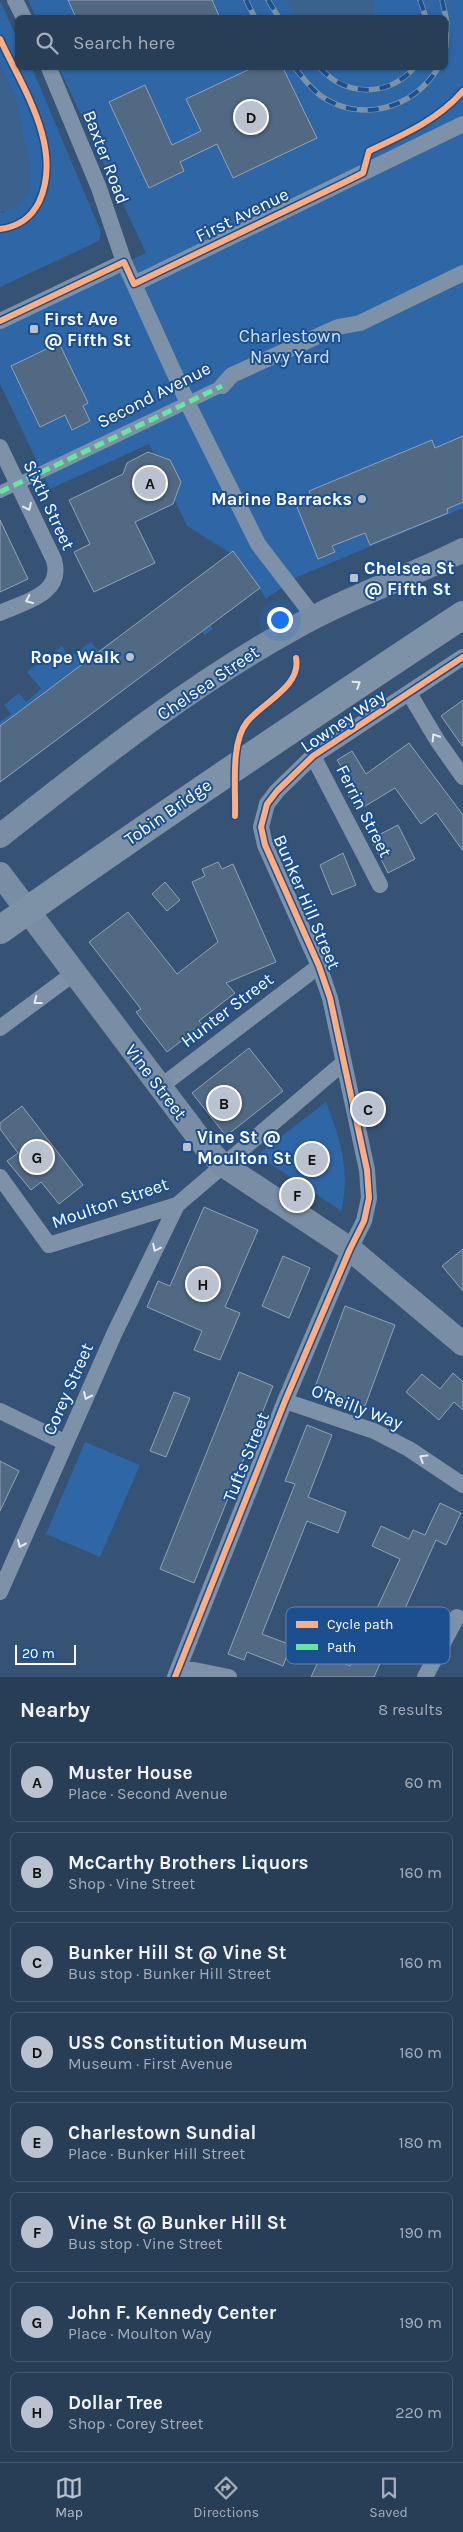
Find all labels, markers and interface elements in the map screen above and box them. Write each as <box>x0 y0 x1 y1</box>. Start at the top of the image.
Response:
search box <box>15 15 448 70</box>
icon: search <box>33 29 61 57</box>
text: Search here <box>73 32 175 54</box>
pin: D <box>235 98 267 136</box>
street label: Baxter Road <box>78 107 134 207</box>
street label: First Avenue <box>192 183 292 247</box>
place label: First Ave @ Fifth St <box>44 308 131 351</box>
marker: First Ave @ Fifth St <box>28 323 40 335</box>
park label: Charlestown Navy Yard <box>239 325 341 368</box>
street label: Second Avenue <box>94 357 214 433</box>
street label: Sixth Street <box>19 456 80 554</box>
pin: A <box>134 464 166 502</box>
place label: Marine Barracks <box>211 488 352 510</box>
marker: Marine Barracks <box>356 493 368 505</box>
one-way arrow <box>22 501 32 510</box>
place label: Chelsea St @ Fifth St <box>364 557 454 600</box>
marker: Chelsea St @ Fifth St <box>348 572 360 584</box>
one-way arrow <box>25 594 34 604</box>
your location <box>267 607 293 633</box>
street label: Chelsea Street <box>153 641 263 725</box>
place label: Rope Walk <box>30 646 120 668</box>
marker: Rope Walk <box>124 651 136 663</box>
one-way arrow <box>352 681 361 691</box>
street label: Lowney Way <box>296 684 390 757</box>
one-way arrow <box>432 734 442 743</box>
street label: Ferrin Street <box>331 761 397 861</box>
street label: Tobin Bridge <box>120 774 216 850</box>
street label: Bunker Hill Street <box>269 831 345 973</box>
street label: Hunter Street <box>176 968 278 1052</box>
one-way arrow <box>33 995 43 1004</box>
street label: Vine Street <box>120 1040 192 1124</box>
pin: B <box>208 1084 240 1122</box>
pin: C <box>352 1090 384 1128</box>
place label: Vine St @ Moulton St <box>197 1126 291 1169</box>
pin: G <box>21 1138 53 1176</box>
pin: E <box>296 1140 328 1178</box>
marker: Vine St @ Moulton St <box>181 1141 193 1153</box>
street label: Moulton Street <box>49 1173 172 1233</box>
pin: F <box>281 1176 313 1214</box>
one-way arrow <box>152 1243 162 1252</box>
pin: H <box>187 1265 219 1303</box>
street label: Corey Street <box>38 1339 98 1439</box>
street label: O'Reilly Way <box>308 1379 406 1435</box>
one-way arrow <box>82 1391 93 1400</box>
street label: Tufts Street <box>218 1409 274 1505</box>
one-way arrow <box>419 1454 428 1464</box>
one-way arrow <box>16 1539 27 1548</box>
legend <box>286 1607 450 1664</box>
text: Cycle path <box>327 1616 393 1633</box>
text: Path <box>327 1639 356 1656</box>
scale bar <box>15 1642 76 1665</box>
text: 20 m <box>22 1645 55 1662</box>
text: Nearby <box>20 1698 90 1722</box>
text: 8 results <box>378 1700 443 1719</box>
text: Muster House <box>68 1762 193 1784</box>
text: A <box>32 1773 42 1792</box>
text: 60 m <box>405 1773 442 1792</box>
text: Place · Second Avenue <box>68 1784 228 1803</box>
text: McCarthy Brothers Liquors <box>68 1852 309 1874</box>
text: B <box>32 1863 42 1882</box>
text: 160 m <box>399 1863 442 1882</box>
text: Shop · Vine Street <box>68 1874 195 1893</box>
text: Bunker Hill St @ Vine St <box>68 1942 286 1964</box>
text: C <box>32 1953 42 1972</box>
text: 160 m <box>399 1953 442 1972</box>
text: Bus stop · Bunker Hill Street <box>68 1964 271 1983</box>
text: USS Constitution Museum <box>68 2032 308 2054</box>
text: D <box>32 2043 42 2062</box>
text: 160 m <box>399 2043 442 2062</box>
text: Museum · First Avenue <box>68 2054 233 2073</box>
text: Charlestown Sundial <box>68 2122 256 2144</box>
text: E <box>32 2133 42 2152</box>
text: 180 m <box>399 2133 442 2152</box>
text: Place · Bunker Hill Street <box>68 2144 245 2163</box>
text: Vine St @ Bunker Hill St <box>68 2212 286 2234</box>
text: F <box>33 2223 41 2242</box>
text: 190 m <box>399 2223 442 2242</box>
text: Bus stop · Vine Street <box>68 2234 222 2253</box>
text: John F. Kennedy Center <box>68 2302 276 2324</box>
text: G <box>32 2313 42 2332</box>
text: 190 m <box>399 2313 442 2332</box>
text: Place · Moulton Way <box>68 2324 212 2343</box>
text: Dollar Tree <box>68 2392 163 2414</box>
text: H <box>31 2403 43 2422</box>
text: 220 m <box>395 2403 442 2422</box>
text: Shop · Corey Street <box>68 2414 204 2433</box>
tab: Map <box>55 2474 83 2521</box>
tab: Directions <box>193 2474 259 2521</box>
tab: Saved <box>369 2474 408 2521</box>

